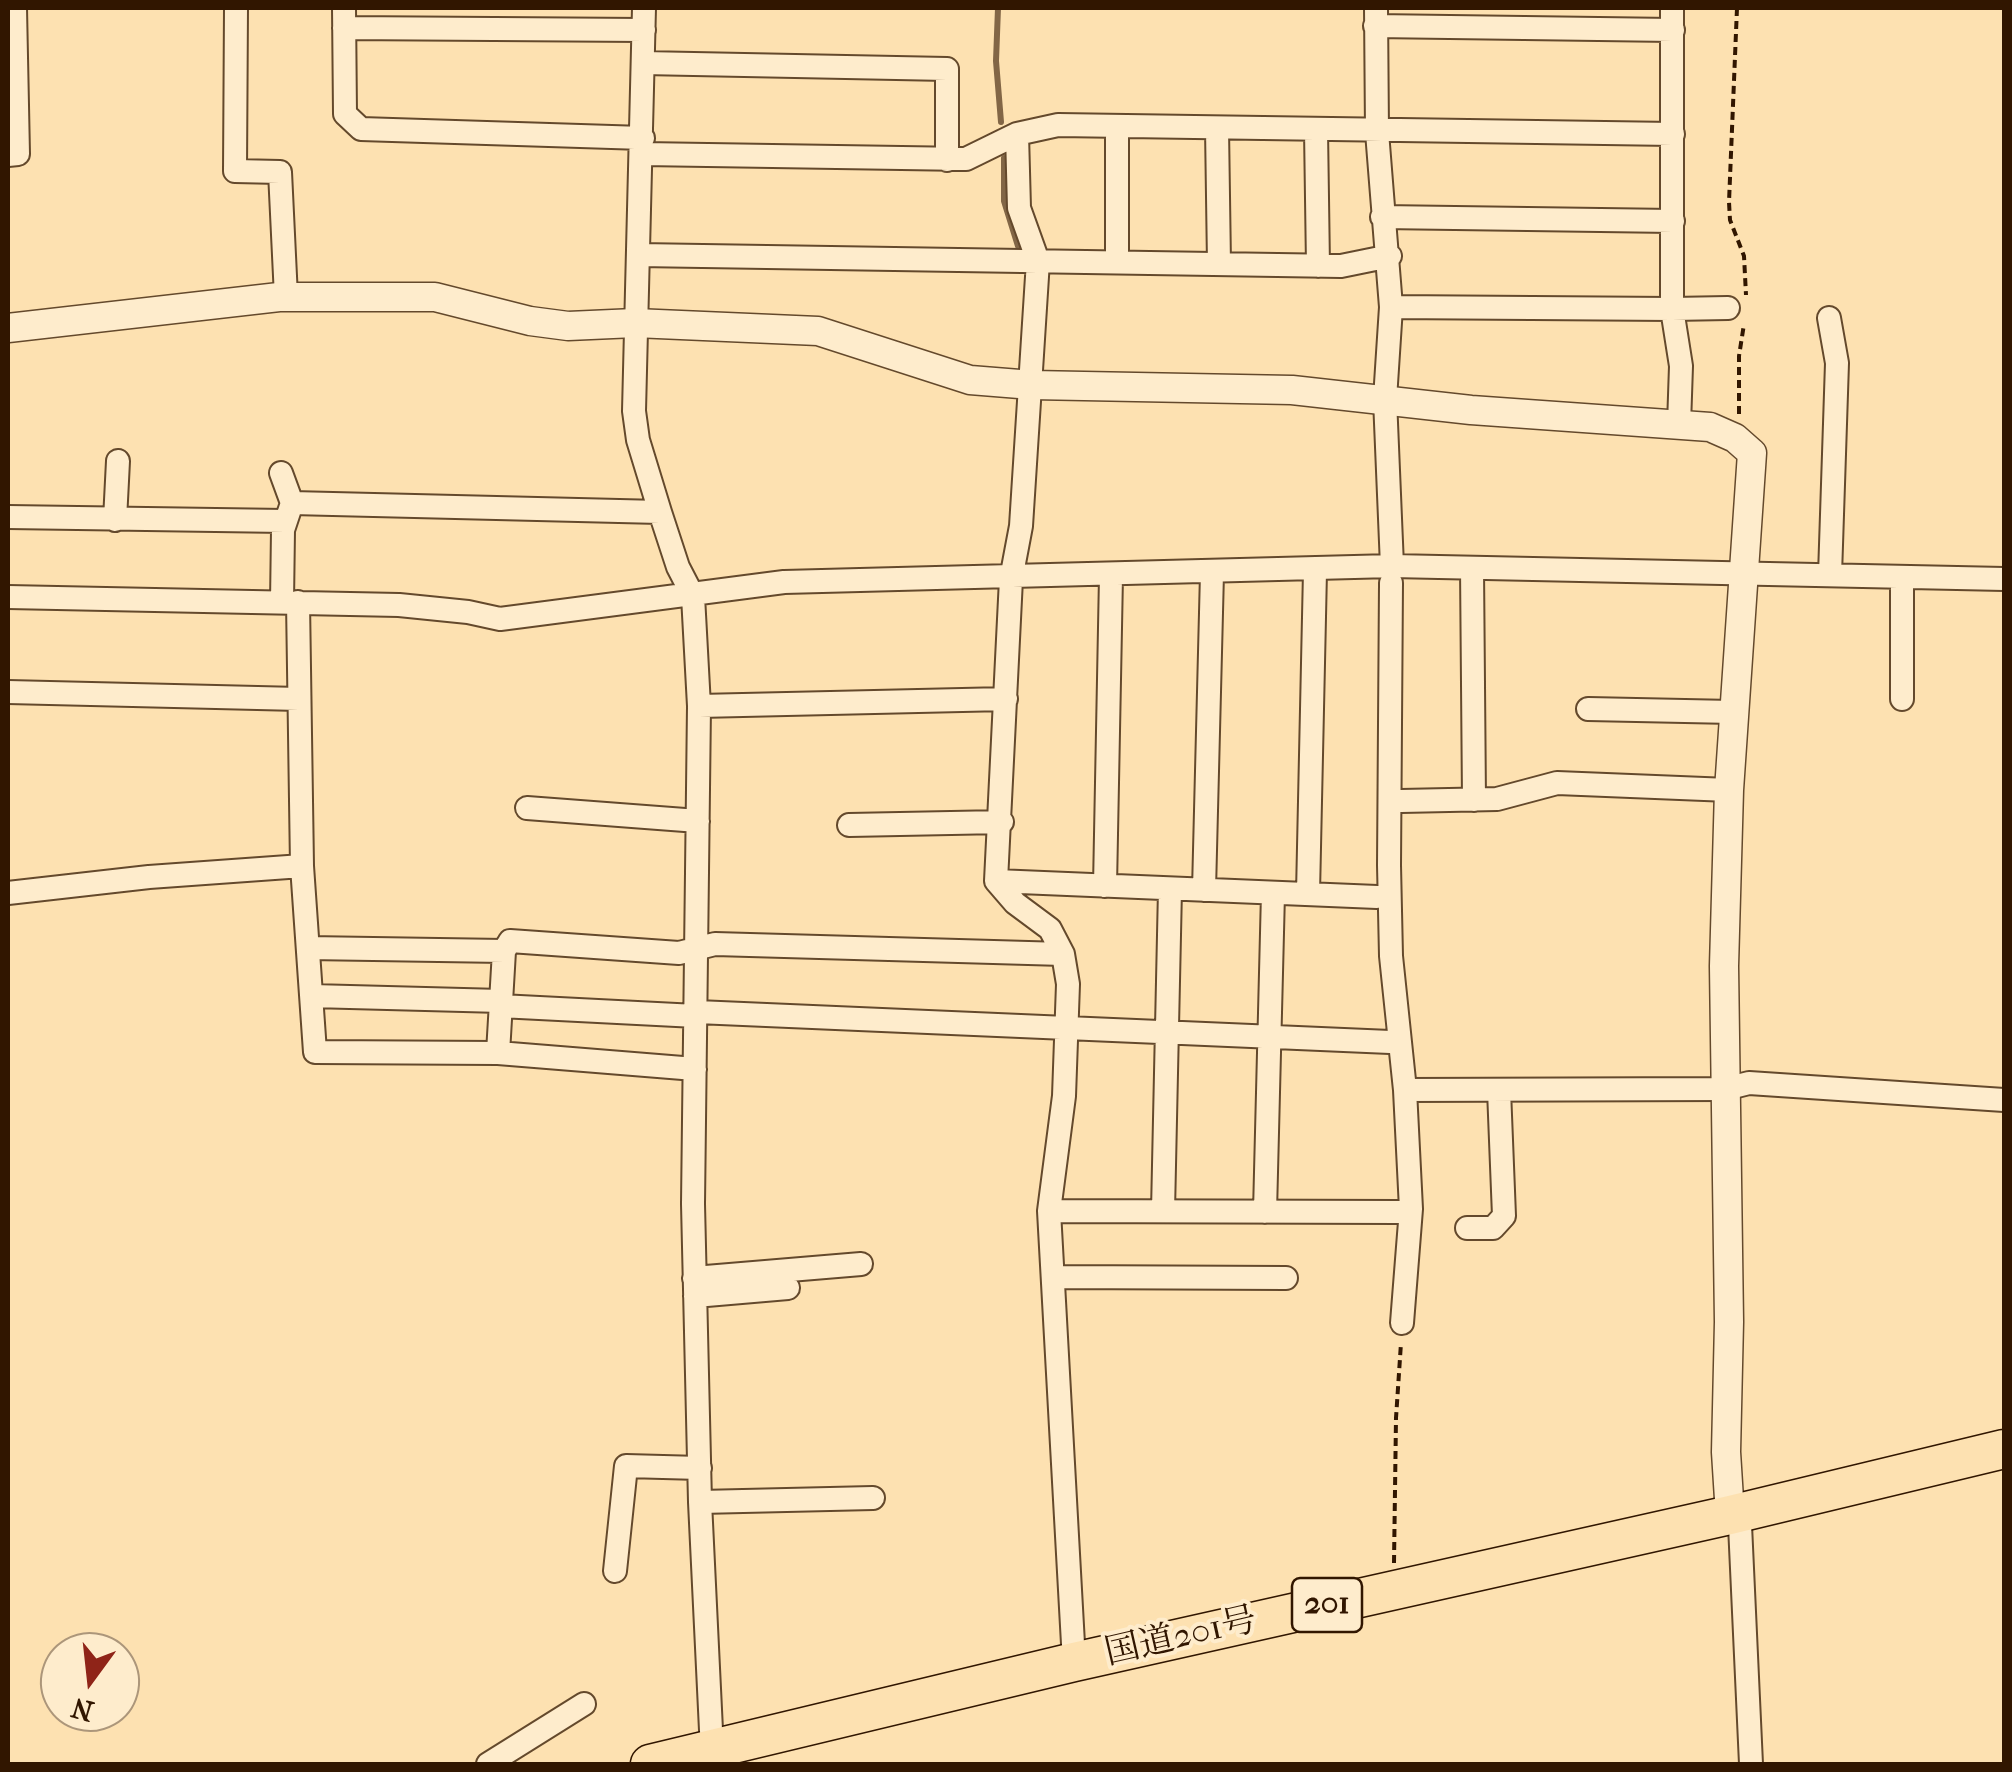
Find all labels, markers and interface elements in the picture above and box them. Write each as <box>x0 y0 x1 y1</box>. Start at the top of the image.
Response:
road number: 201 <box>1292 1578 1362 1632</box>
street label: 国道201号 <box>1101 1600 1261 1676</box>
north arrow <box>40 1632 140 1732</box>
text: N <box>68 1691 97 1728</box>

